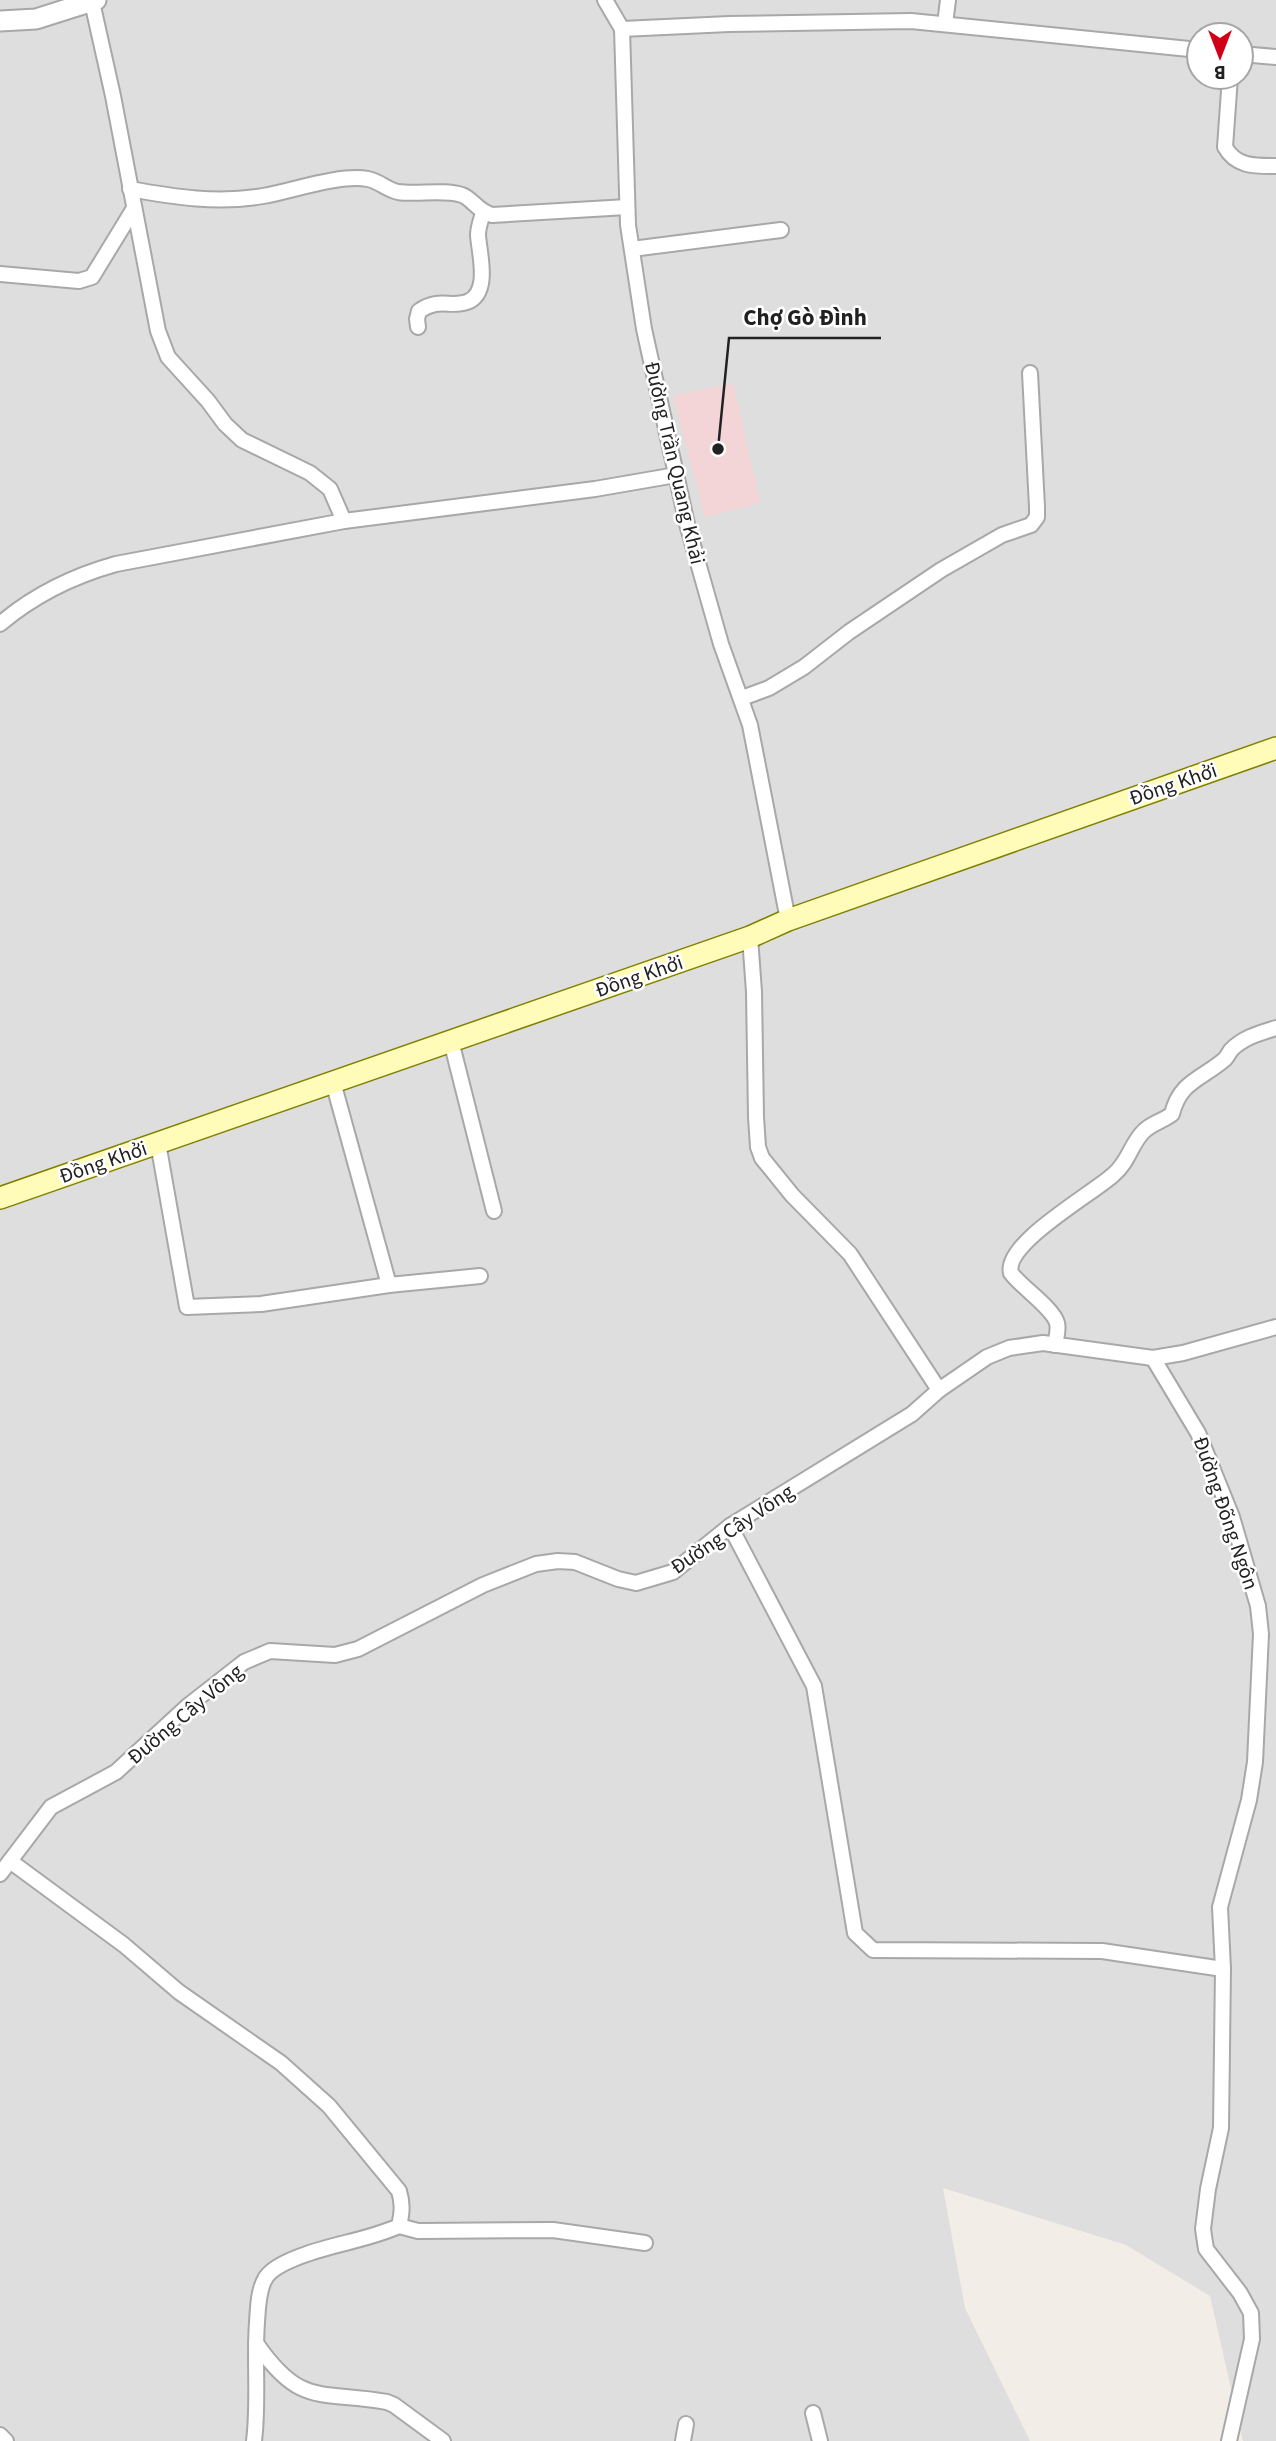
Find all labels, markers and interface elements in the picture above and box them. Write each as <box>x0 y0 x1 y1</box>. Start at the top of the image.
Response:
north arrow <box>1185 21 1255 91</box>
text: B <box>1214 58 1226 85</box>
callout: Chợ Gò Đình <box>729 294 881 338</box>
text: Chợ Gò Đình <box>743 301 867 334</box>
street label: Đường Trần Quang Khải <box>637 359 713 567</box>
street label: Đồng Khởi <box>1125 755 1221 813</box>
street label: Đồng Khởi <box>591 947 687 1005</box>
street label: Đồng Khởi <box>55 1133 151 1191</box>
street label: Đường Đõng Ngôn <box>1186 1432 1266 1594</box>
street label: Đường Cây Vông <box>664 1476 800 1581</box>
street label: Đường Cây Vông <box>121 1656 250 1771</box>

